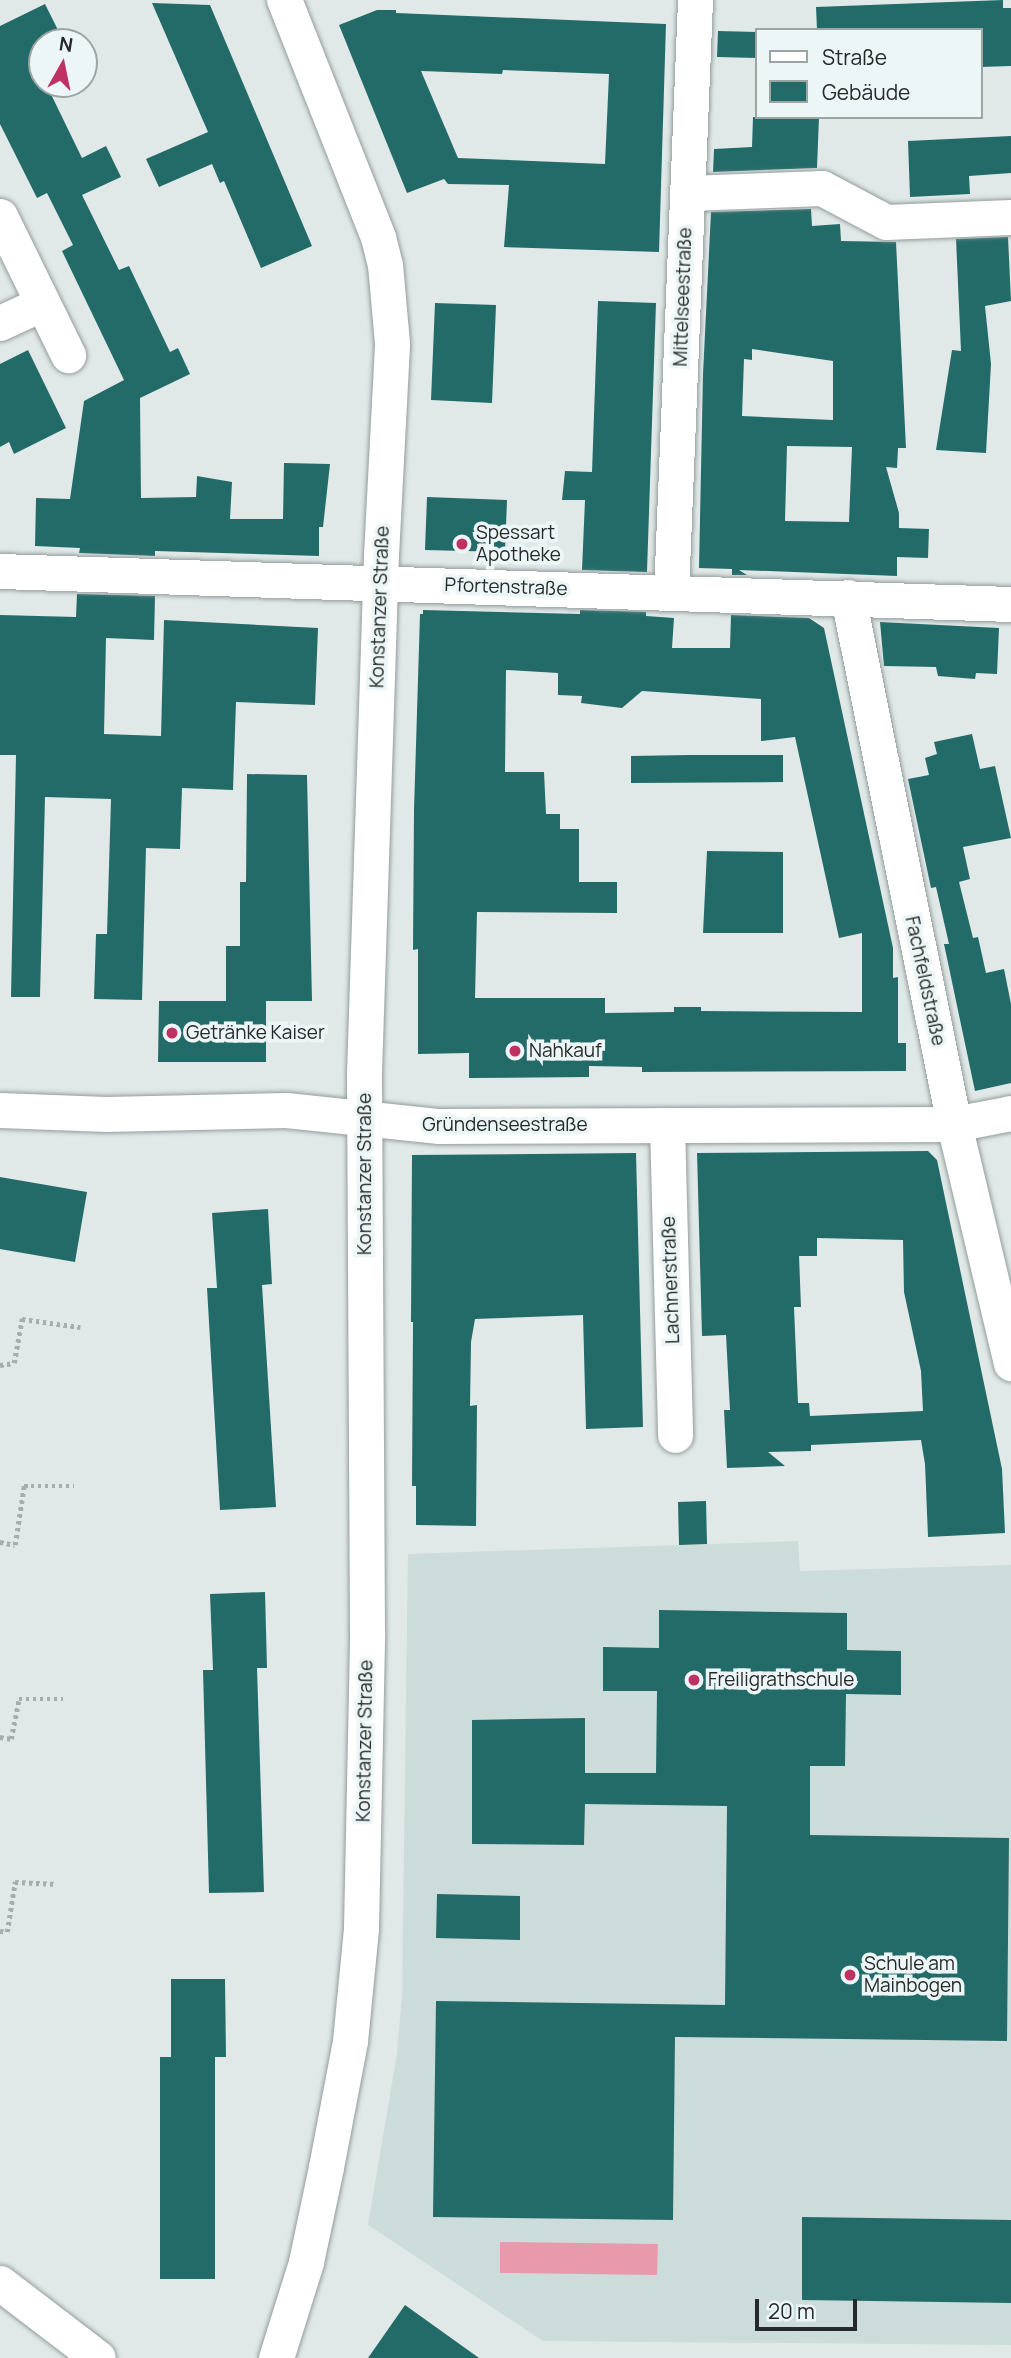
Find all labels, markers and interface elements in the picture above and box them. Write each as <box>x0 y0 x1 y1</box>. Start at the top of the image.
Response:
north arrow <box>28 28 98 98</box>
legend <box>755 28 983 119</box>
text: N <box>57 30 75 58</box>
text: Straße <box>822 43 887 71</box>
text: Gebäude <box>822 78 910 106</box>
street label: Mittelseestraße <box>669 227 697 367</box>
place label: Spessart Apotheke <box>476 522 561 566</box>
street label: Konstanzer Straße <box>366 525 394 689</box>
marker: Spessart Apotheke <box>454 536 470 552</box>
street label: Pfortenstraße <box>444 573 568 601</box>
street label: Fachfeldstraße <box>900 914 950 1048</box>
place label: Getränke Kaiser <box>186 1022 325 1044</box>
marker: Getränke Kaiser <box>164 1025 180 1041</box>
place label: Nahkauf <box>529 1040 602 1062</box>
marker: Nahkauf <box>507 1043 523 1059</box>
street label: Konstanzer Straße <box>354 1093 376 1255</box>
street label: Gründenseestraße <box>422 1114 588 1136</box>
street label: Lachnerstraße <box>657 1216 685 1344</box>
street label: Konstanzer Straße <box>352 1660 378 1822</box>
place label: Freiligrathschule <box>708 1669 854 1691</box>
marker: Freiligrathschule <box>686 1672 702 1688</box>
place label: Schule am Mainbogen <box>864 1953 962 1997</box>
marker: Schule am Mainbogen <box>842 1967 858 1983</box>
scale bar <box>759 2284 860 2328</box>
text: 20 m <box>768 2297 815 2325</box>

